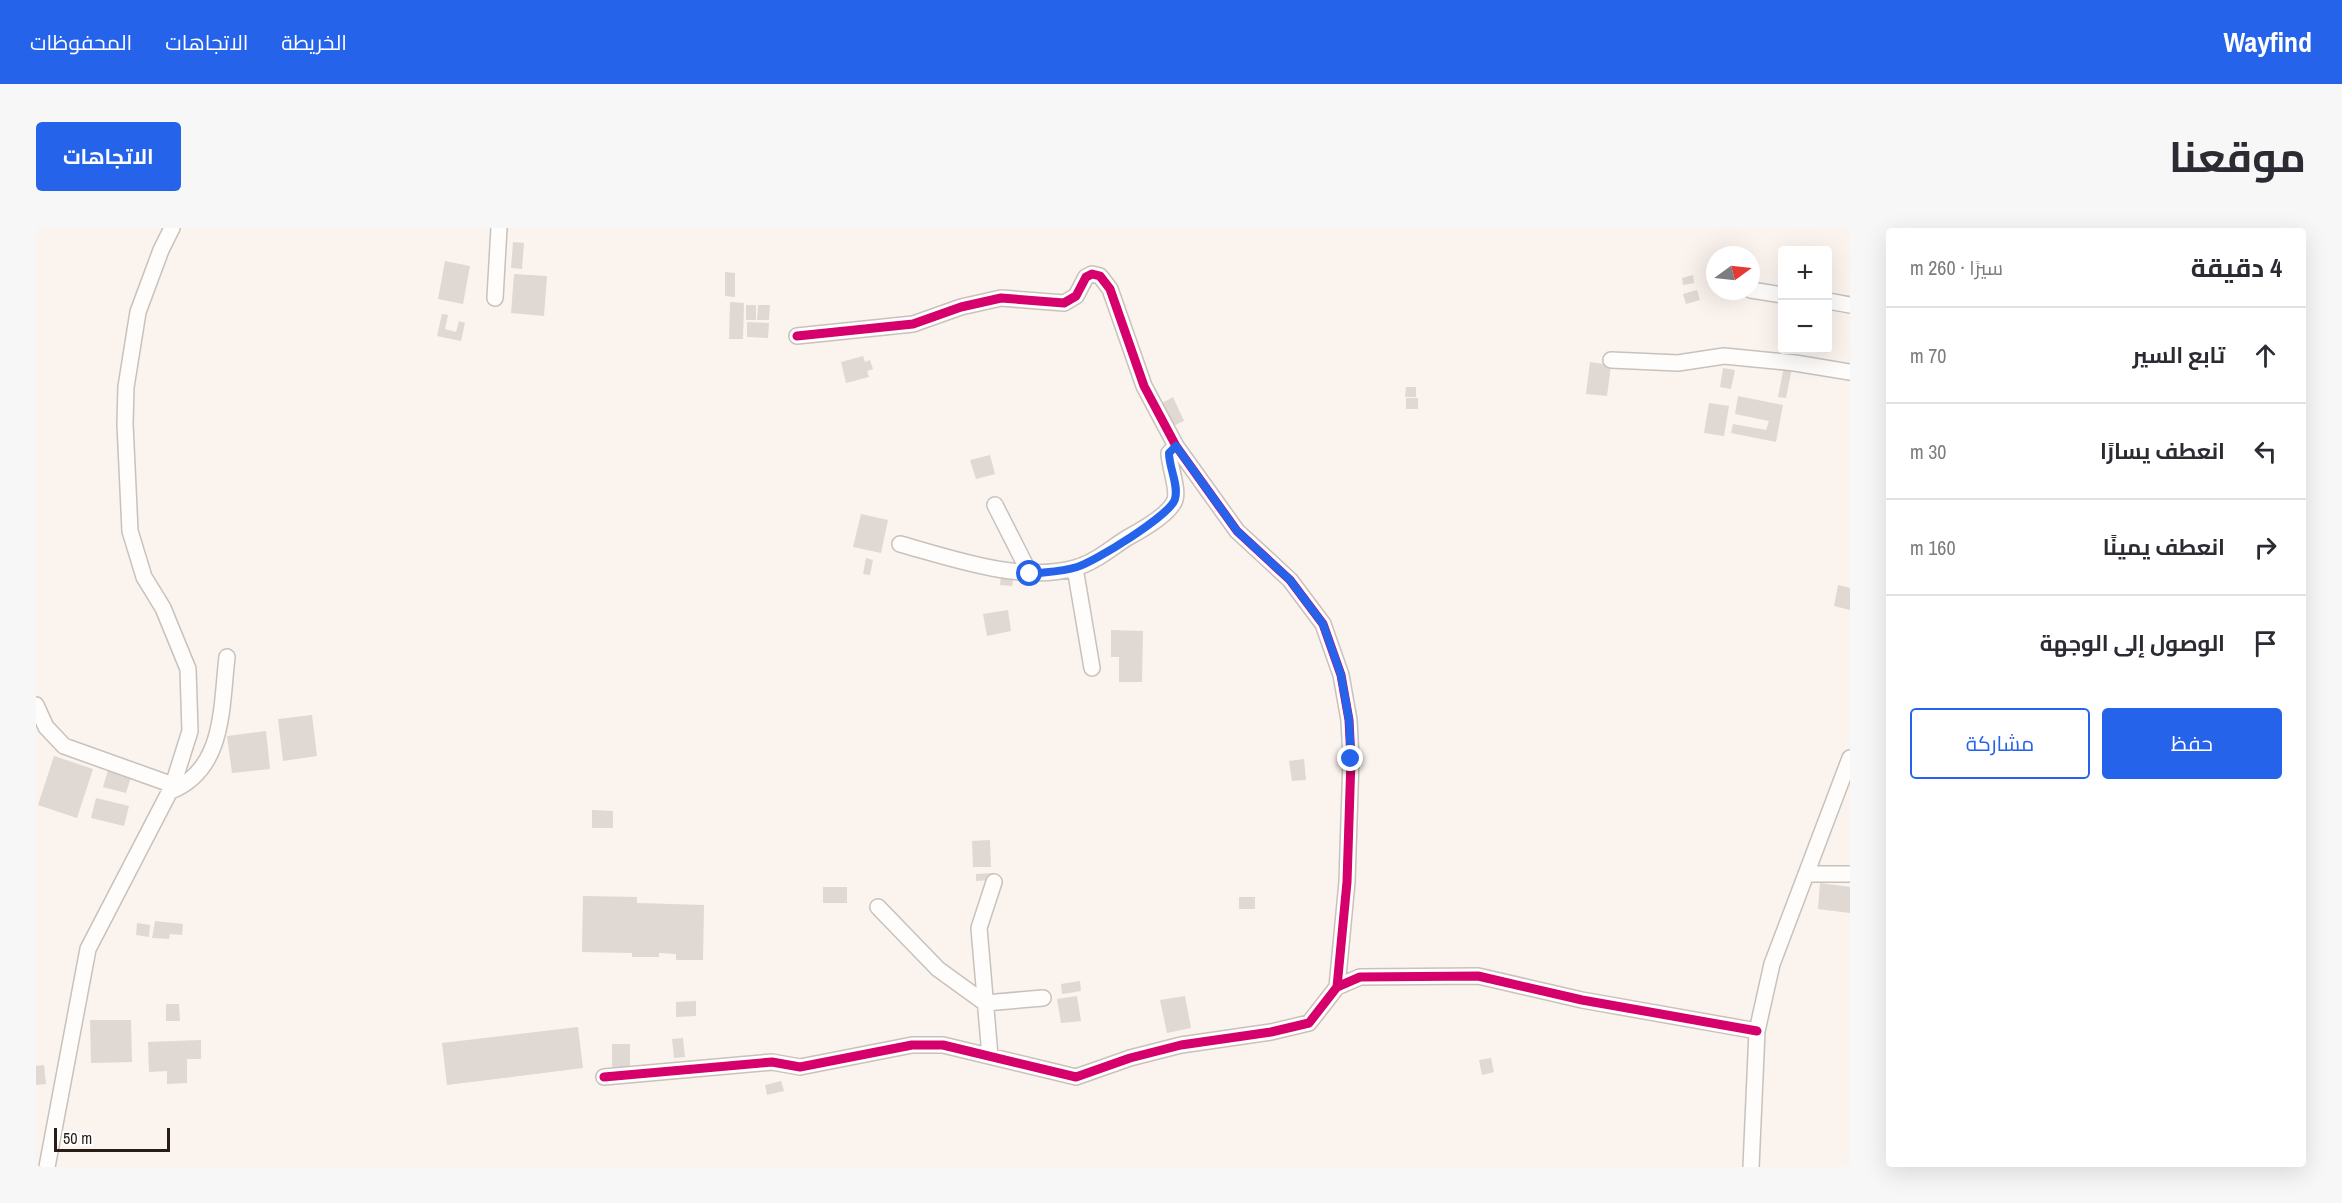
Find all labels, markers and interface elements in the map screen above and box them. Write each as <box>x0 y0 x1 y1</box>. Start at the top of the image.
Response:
text: Wayfind <box>2224 23 2312 61</box>
text: المحفوظات <box>30 28 132 57</box>
text: الاتجاهات <box>165 28 248 57</box>
text: الخريطة <box>281 28 347 57</box>
button: الاتجاهات <box>36 122 181 191</box>
text: موقعنا <box>2169 129 2306 185</box>
north arrow <box>1706 246 1760 300</box>
map controls <box>1778 246 1832 354</box>
button: + <box>1778 246 1832 300</box>
text: 4 دقيقة <box>2191 250 2282 285</box>
text: سيرًا · 260 m <box>1910 254 2003 281</box>
button: − <box>1778 300 1832 354</box>
icon: ahead <box>2249 339 2282 372</box>
text: تابع السير <box>2133 340 2225 370</box>
text: 70 m <box>1910 342 1946 369</box>
icon: left <box>2249 435 2282 468</box>
text: انعطف يسارًا <box>2100 436 2225 466</box>
text: 30 m <box>1910 438 1946 465</box>
icon: right <box>2249 531 2282 564</box>
text: انعطف يمينًا <box>2103 532 2225 562</box>
text: 160 m <box>1910 534 1956 561</box>
route start <box>1016 560 1042 586</box>
icon: arrive <box>2249 627 2282 660</box>
text: الوصول إلى الوجهة <box>2040 628 2225 658</box>
button: مشاركة <box>1910 708 2090 779</box>
button: حفظ <box>2102 708 2282 779</box>
route end <box>1337 745 1363 771</box>
scale bar <box>54 1125 170 1152</box>
text: 50 m <box>63 1127 92 1149</box>

